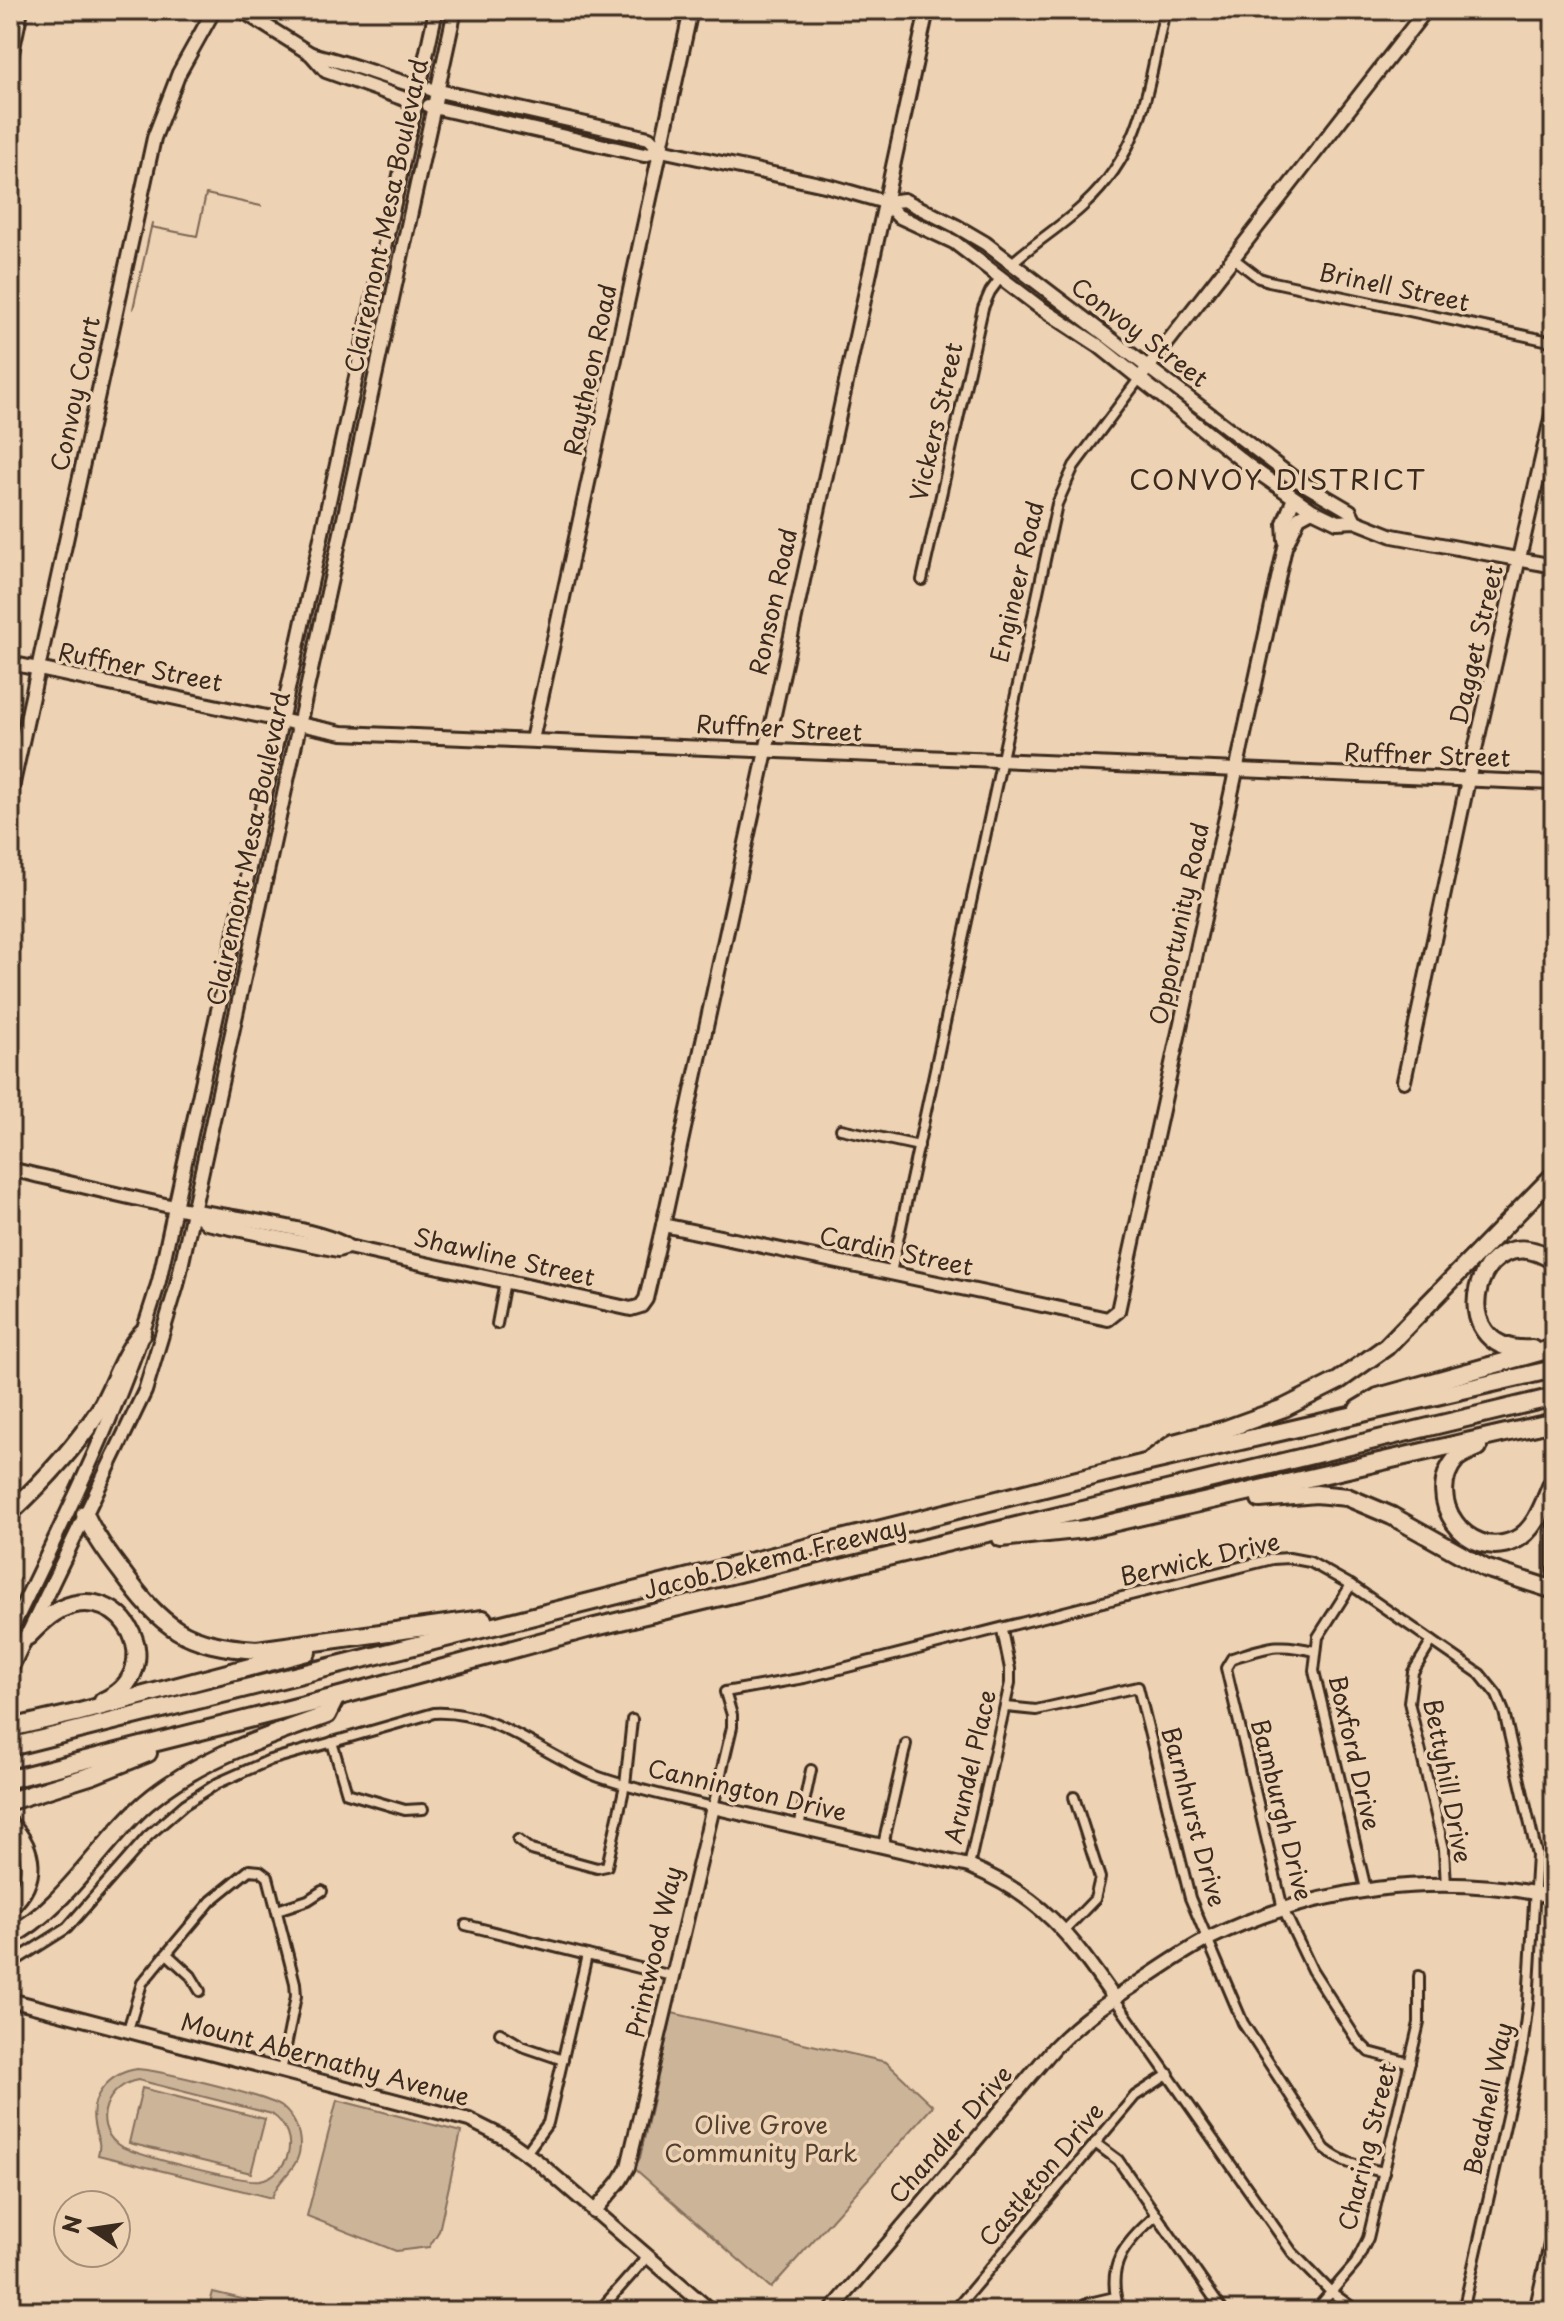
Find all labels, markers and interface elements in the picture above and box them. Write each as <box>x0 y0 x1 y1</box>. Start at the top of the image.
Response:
street label: Clairemont Mesa Boulevard <box>334 55 436 376</box>
street label: Brinell Street <box>1316 253 1473 320</box>
street label: Convoy Street <box>1064 268 1217 395</box>
street label: Raytheon Road <box>553 281 625 459</box>
street label: Convoy Court <box>40 313 108 474</box>
street label: Vickers Street <box>899 338 971 505</box>
district label: CONVOY DISTRICT <box>1129 457 1427 500</box>
street label: Engineer Road <box>980 497 1052 666</box>
street label: Ronson Road <box>739 525 805 678</box>
street label: Dagget Street <box>1439 561 1511 728</box>
street label: Ruffner Street <box>55 632 226 700</box>
street label: Clairemont Mesa Boulevard <box>196 688 298 1009</box>
street label: Ruffner Street <box>695 705 863 749</box>
street label: Ruffner Street <box>1343 733 1511 775</box>
street label: Opportunity Road <box>1139 819 1217 1028</box>
street label: Cardin Street <box>816 1216 977 1284</box>
street label: Shawline Street <box>410 1218 599 1294</box>
street label: Jacob Dekema Freeway <box>639 1507 910 1607</box>
street label: Berwick Drive <box>1116 1522 1283 1594</box>
street label: Boxford Drive <box>1321 1671 1391 1834</box>
street label: Arundel Place <box>934 1686 1004 1847</box>
street label: Bettyhill Drive <box>1415 1696 1483 1866</box>
street label: Bamburgh Drive <box>1243 1715 1323 1904</box>
street label: Barnhurst Drive <box>1154 1722 1236 1911</box>
street label: Cannington Drive <box>645 1749 850 1829</box>
street label: Printwood Way <box>616 1862 690 2041</box>
street label: Mount Abernathy Avenue <box>177 2002 474 2114</box>
street label: Beadnell Way <box>1453 2019 1521 2178</box>
street label: Chandler Drive <box>879 2057 1020 2211</box>
street label: Charing Street <box>1328 2059 1404 2234</box>
street label: Castleton Drive <box>969 2094 1112 2254</box>
park label: Olive Grove Community Park <box>664 2106 858 2170</box>
north arrow <box>52 2189 132 2269</box>
text: N <box>53 2212 89 2236</box>

